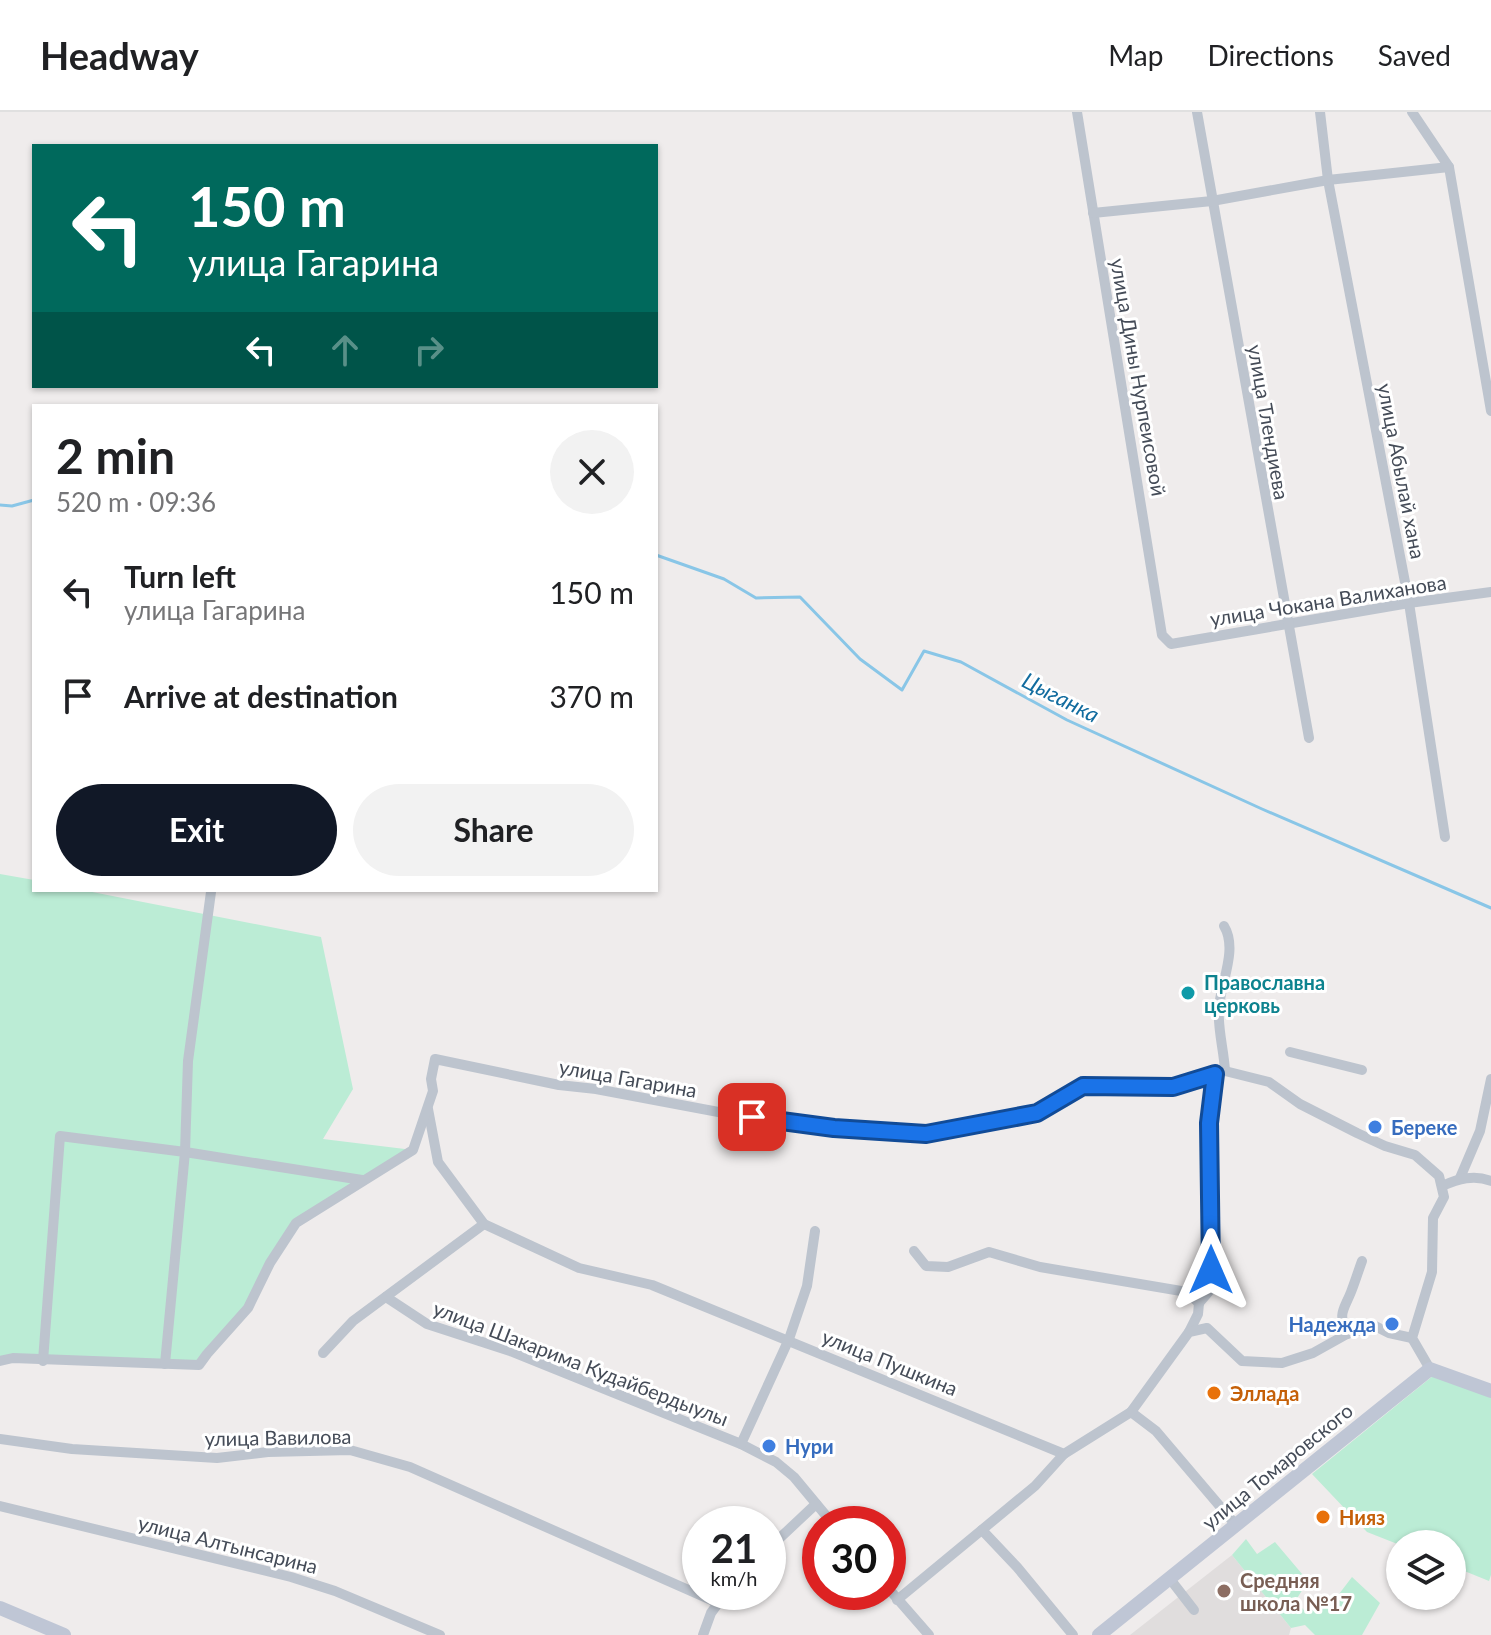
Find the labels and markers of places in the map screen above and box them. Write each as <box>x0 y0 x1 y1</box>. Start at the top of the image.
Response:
place label: Православна церковь <box>1204 970 1325 1017</box>
marker: Православна церковь <box>1179 984 1197 1002</box>
pin <box>718 1083 786 1151</box>
place label: Береке <box>1391 1115 1458 1139</box>
marker: Береке <box>1366 1118 1384 1136</box>
place label: Надежда <box>1288 1312 1376 1336</box>
marker: Надежда <box>1383 1315 1401 1333</box>
place label: Эллада <box>1230 1381 1299 1405</box>
marker: Эллада <box>1205 1384 1223 1402</box>
place label: Нури <box>785 1434 834 1458</box>
marker: Нури <box>760 1437 778 1455</box>
place label: Нияз <box>1339 1505 1385 1529</box>
marker: Нияз <box>1314 1508 1332 1526</box>
place label: Средняя школа №17 <box>1240 1568 1352 1615</box>
marker: Средняя школа №17 <box>1215 1582 1233 1600</box>

